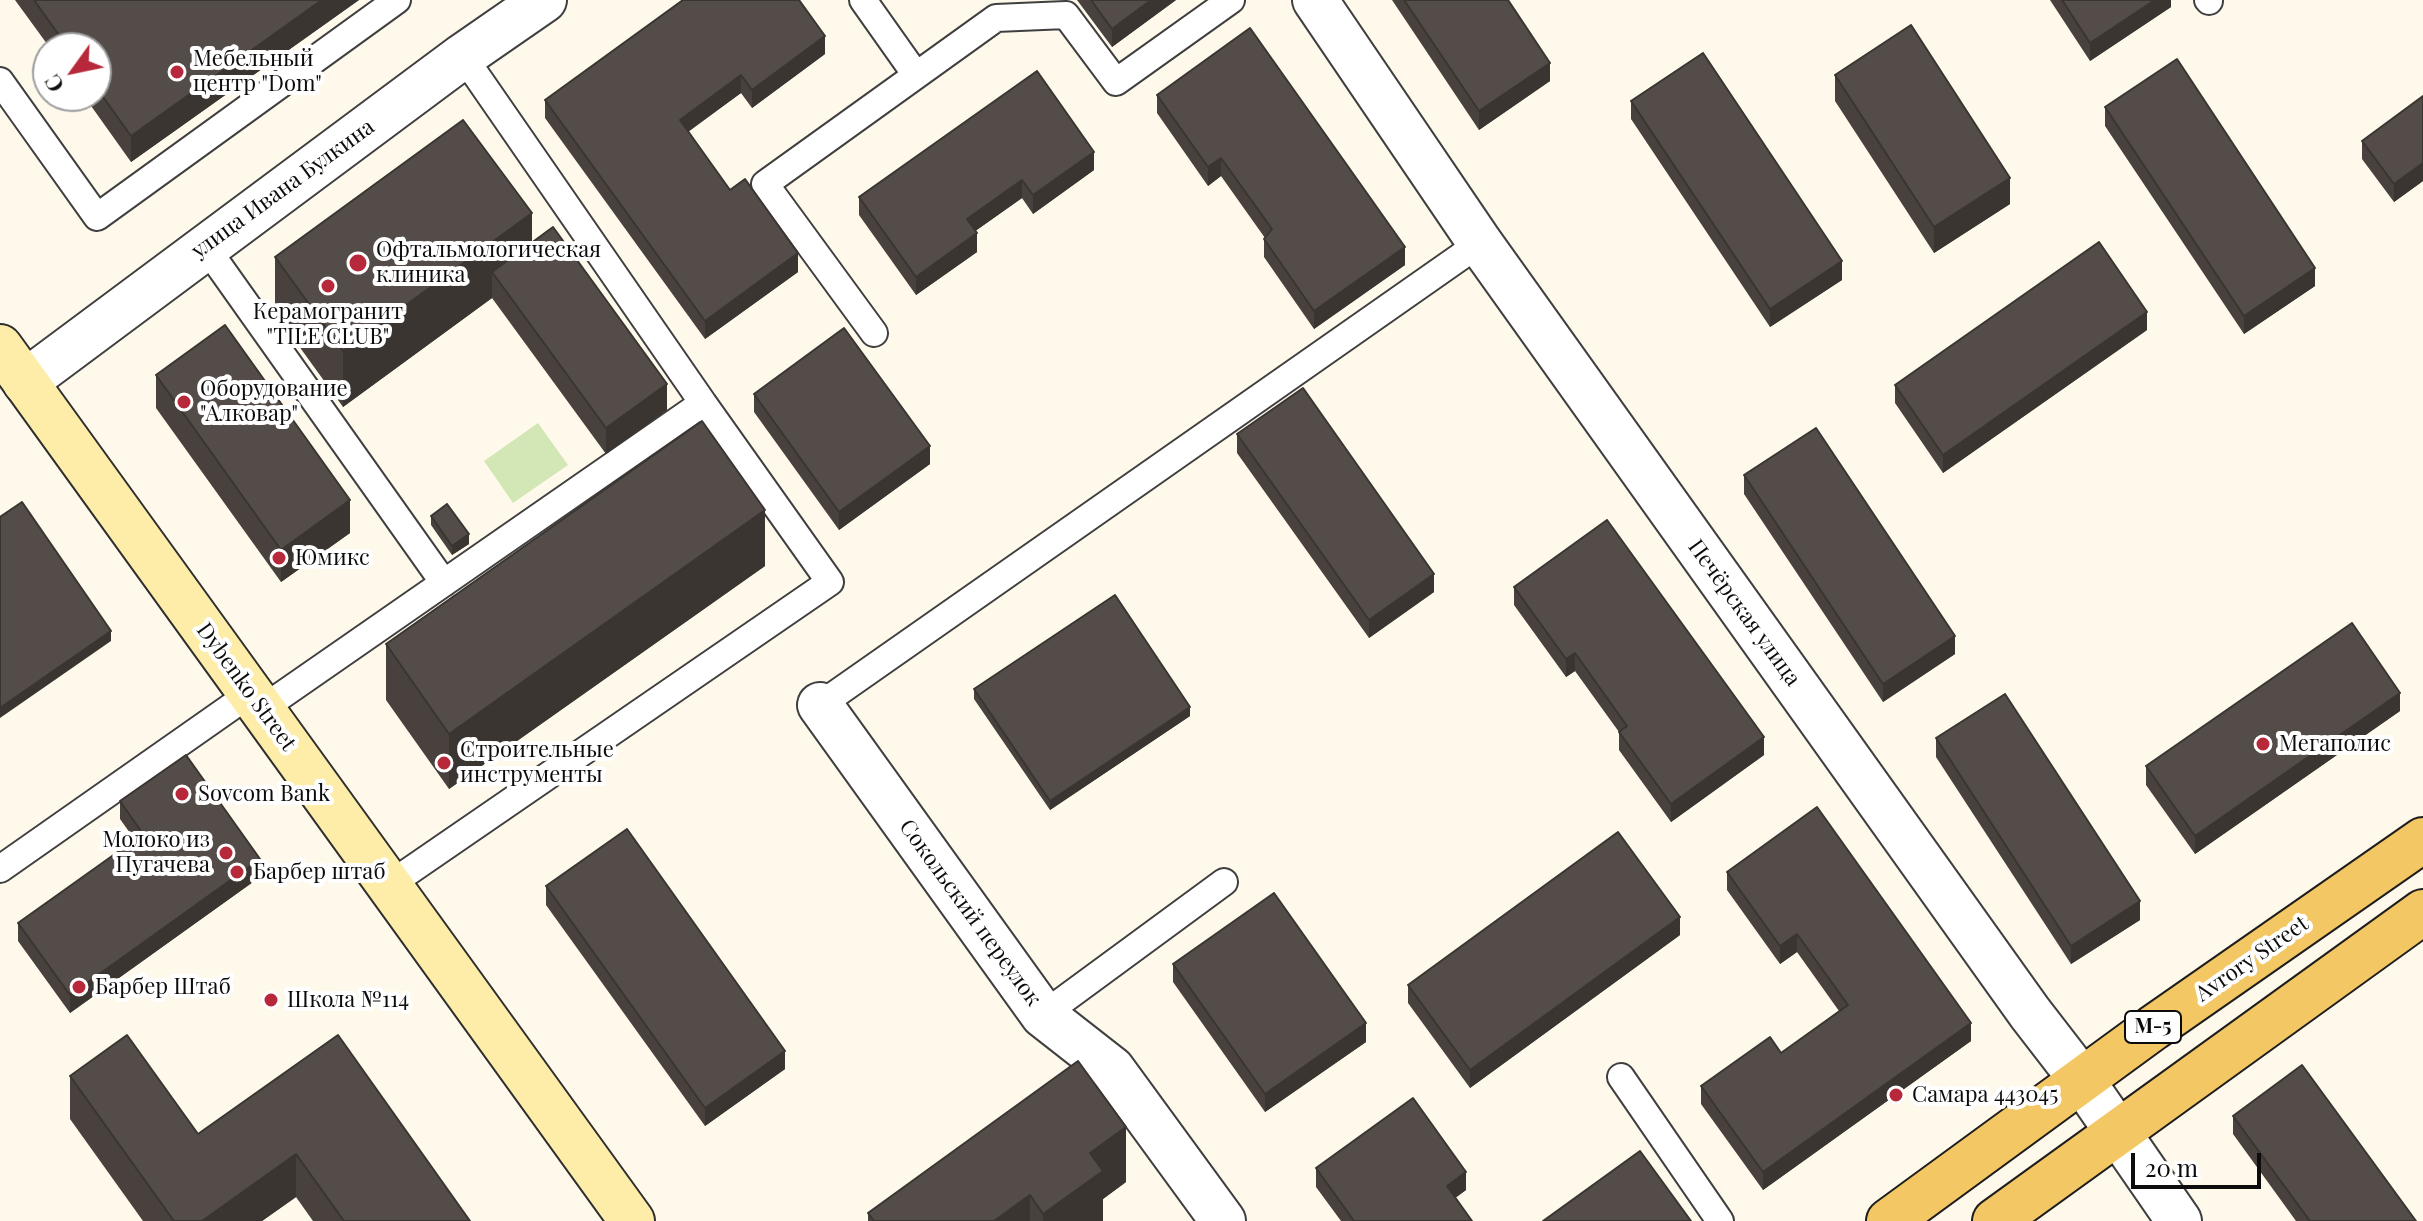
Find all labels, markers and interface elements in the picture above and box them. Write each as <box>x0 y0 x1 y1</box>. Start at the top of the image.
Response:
north arrow <box>32 32 112 112</box>
place label: Мебельный центр "Dom" <box>193 46 322 98</box>
marker: Мебельный центр "Dom" <box>168 63 186 81</box>
text: С <box>37 69 70 99</box>
street label: улица Ивана Булкина <box>186 114 380 264</box>
place label: Офтальмологическая клиника <box>376 237 601 288</box>
marker: Офтальмологическая клиника <box>347 252 369 274</box>
marker: Керамогранит "TILE CLUB" <box>319 277 337 295</box>
place label: Керамогранит "TILE CLUB" <box>253 299 403 350</box>
place label: Оборудование "Алковар" <box>200 376 348 428</box>
marker: Оборудование "Алковар" <box>175 393 193 411</box>
street label: Печёрская улица <box>1682 535 1806 691</box>
place label: Юмикс <box>295 545 370 571</box>
marker: Юмикс <box>270 549 288 567</box>
street label: Dybenko Street <box>191 618 301 756</box>
place label: Мегаполис <box>2279 731 2391 757</box>
marker: Мегаполис <box>2254 735 2272 753</box>
place label: Строительные инструменты <box>460 737 614 788</box>
marker: Строительные инструменты <box>435 754 453 772</box>
place label: Sovcom Bank <box>198 781 330 807</box>
marker: Sovcom Bank <box>173 785 191 803</box>
street label: Сокольский переулок <box>893 815 1047 1011</box>
place label: Молоко из Пугачева <box>102 827 210 878</box>
marker: Молоко из Пугачева <box>217 844 235 862</box>
place label: Барбер штаб <box>253 859 386 885</box>
marker: Барбер штаб <box>228 863 246 881</box>
street label: Avrory Street <box>2191 910 2313 1008</box>
place label: Барбер Штаб <box>95 974 231 1000</box>
marker: Барбер Штаб <box>70 978 88 996</box>
place label: Школа №114 <box>287 987 409 1013</box>
marker: Школа №114 <box>262 991 280 1009</box>
road number: М-5 <box>2125 1011 2181 1043</box>
place label: Самара 443045 <box>1912 1082 2058 1108</box>
marker: Самара 443045 <box>1887 1086 1905 1104</box>
scale bar <box>2135 1137 2265 1187</box>
text: 20 m <box>2145 1151 2198 1183</box>

